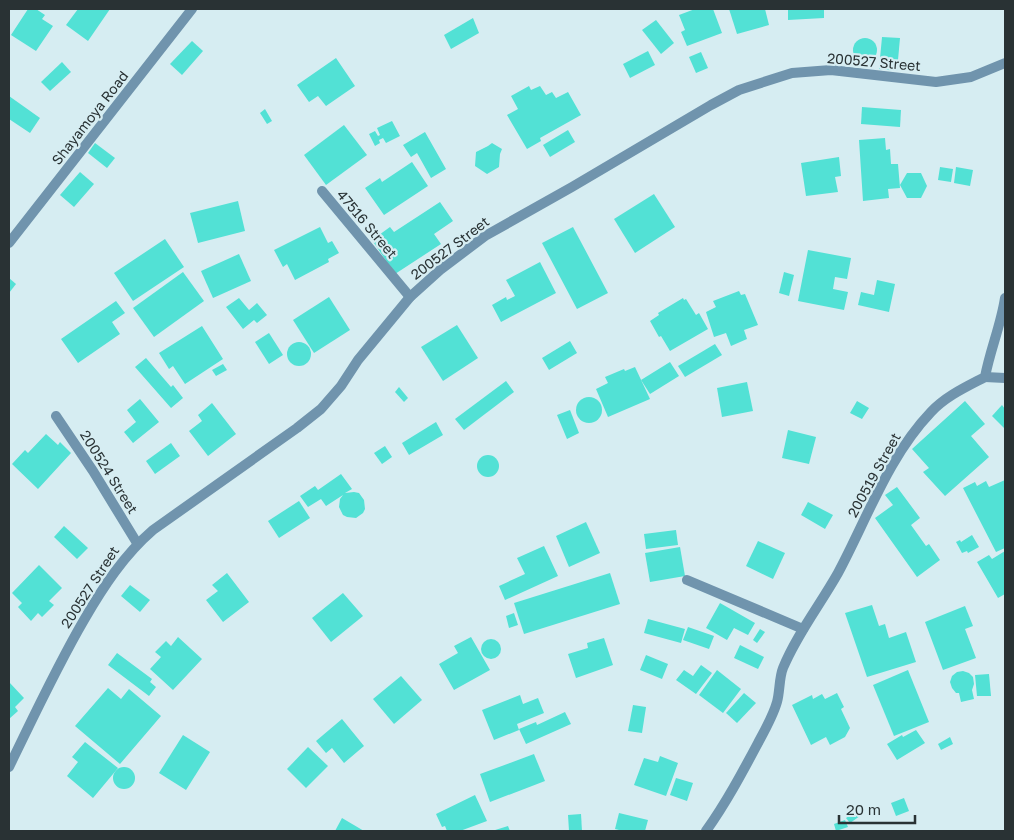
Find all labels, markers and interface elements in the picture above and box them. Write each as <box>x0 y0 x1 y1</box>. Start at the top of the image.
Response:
street label: 200527 Street <box>826 49 922 74</box>
street label: Shayamoya Road <box>48 67 131 168</box>
street label: 47516 Street <box>334 186 401 261</box>
street label: 200527 Street <box>407 212 492 283</box>
street label: 200524 Street <box>77 427 142 517</box>
street label: 200519 Street <box>843 430 904 520</box>
street label: 200527 Street <box>57 543 122 631</box>
scale bar <box>839 792 915 824</box>
text: 20 m <box>846 800 881 818</box>

